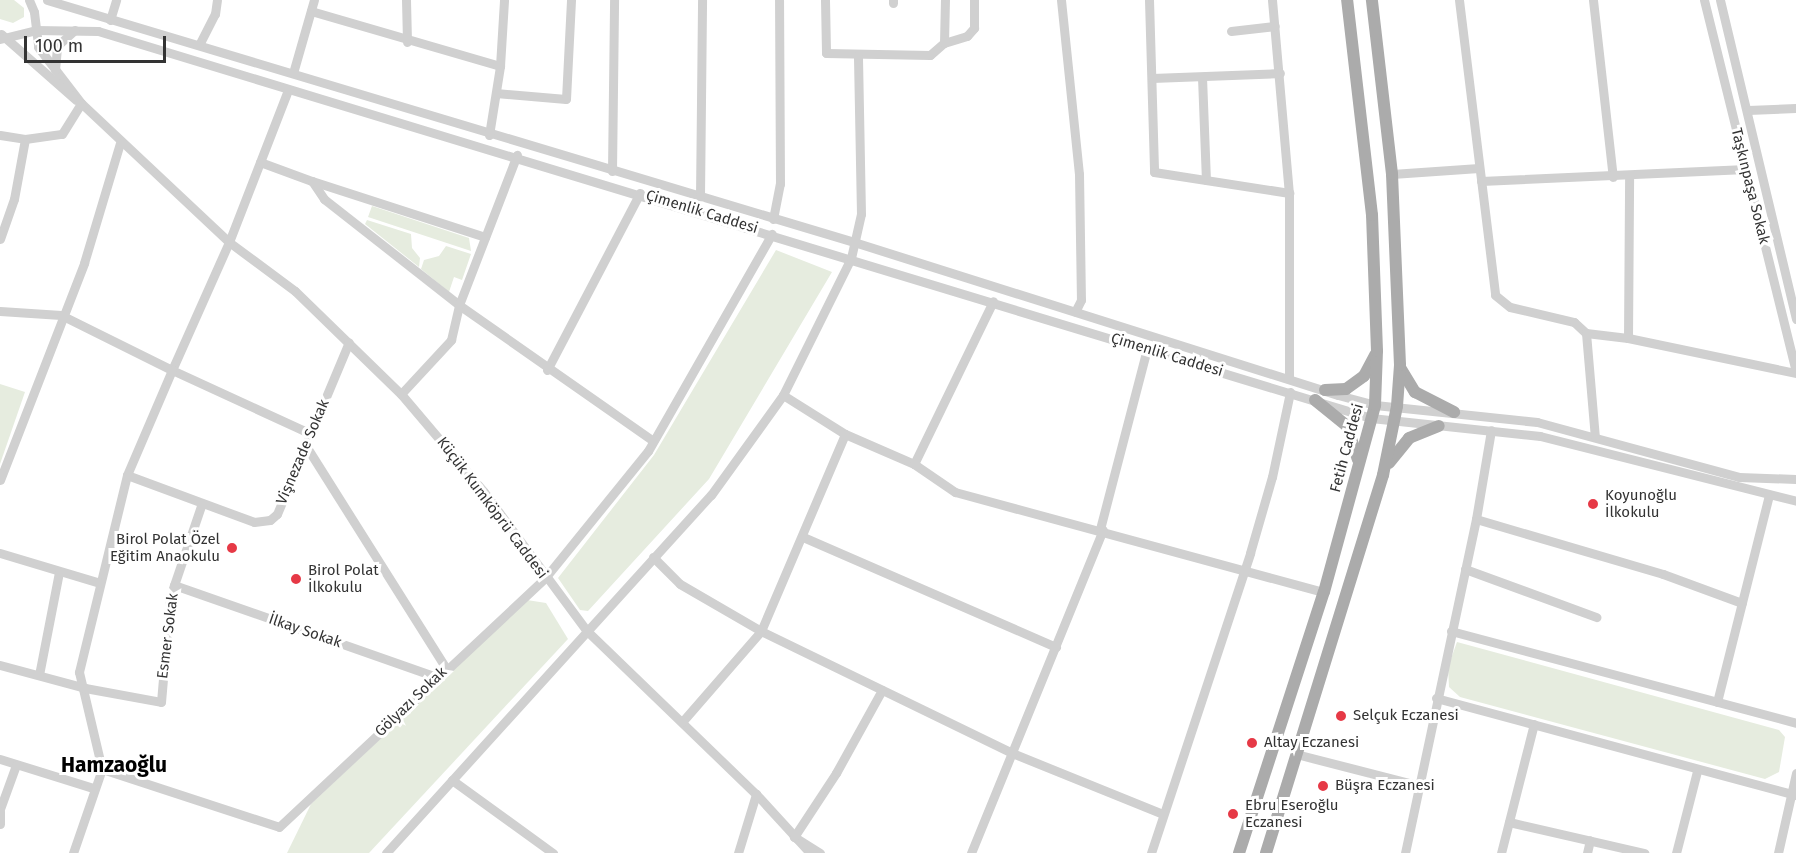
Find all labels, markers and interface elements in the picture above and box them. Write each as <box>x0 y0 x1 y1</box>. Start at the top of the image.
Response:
scale bar <box>27 24 170 62</box>
text: 100 m <box>35 35 83 57</box>
street label: Taşkınpaşa Sokak <box>1727 126 1773 246</box>
street label: Çimenlik Caddesi <box>644 186 760 238</box>
street label: Çimenlik Caddesi <box>1109 329 1225 381</box>
street label: Vişnezade Sokak <box>273 397 333 507</box>
street label: Fetih Caddesi <box>1327 402 1367 494</box>
street label: Küçük Kumköprü Caddesi <box>433 434 551 582</box>
place label: Koyunoğlu İlkokulu <box>1605 486 1677 521</box>
marker: Koyunoğlu İlkokulu <box>1586 497 1600 511</box>
place label: Birol Polat Özel Eğitim Anaokulu <box>110 530 220 565</box>
marker: Birol Polat Özel Eğitim Anaokulu <box>225 541 239 555</box>
place label: Birol Polat İlkokulu <box>308 561 379 596</box>
marker: Birol Polat İlkokulu <box>289 572 303 586</box>
street label: Esmer Sokak <box>154 592 182 680</box>
street label: İlkay Sokak <box>266 610 344 652</box>
street label: Gölyazı Sokak <box>371 663 451 741</box>
place label: Selçuk Eczanesi <box>1353 707 1459 725</box>
marker: Selçuk Eczanesi <box>1334 709 1348 723</box>
place label: Altay Eczanesi <box>1264 734 1359 752</box>
marker: Altay Eczanesi <box>1245 736 1259 750</box>
district label: Hamzaoğlu <box>61 752 167 778</box>
place label: Büşra Eczanesi <box>1335 777 1435 795</box>
marker: Büşra Eczanesi <box>1316 779 1330 793</box>
place label: Ebru Eseroğlu Eczanesi <box>1245 796 1339 831</box>
marker: Ebru Eseroğlu Eczanesi <box>1226 807 1240 821</box>

